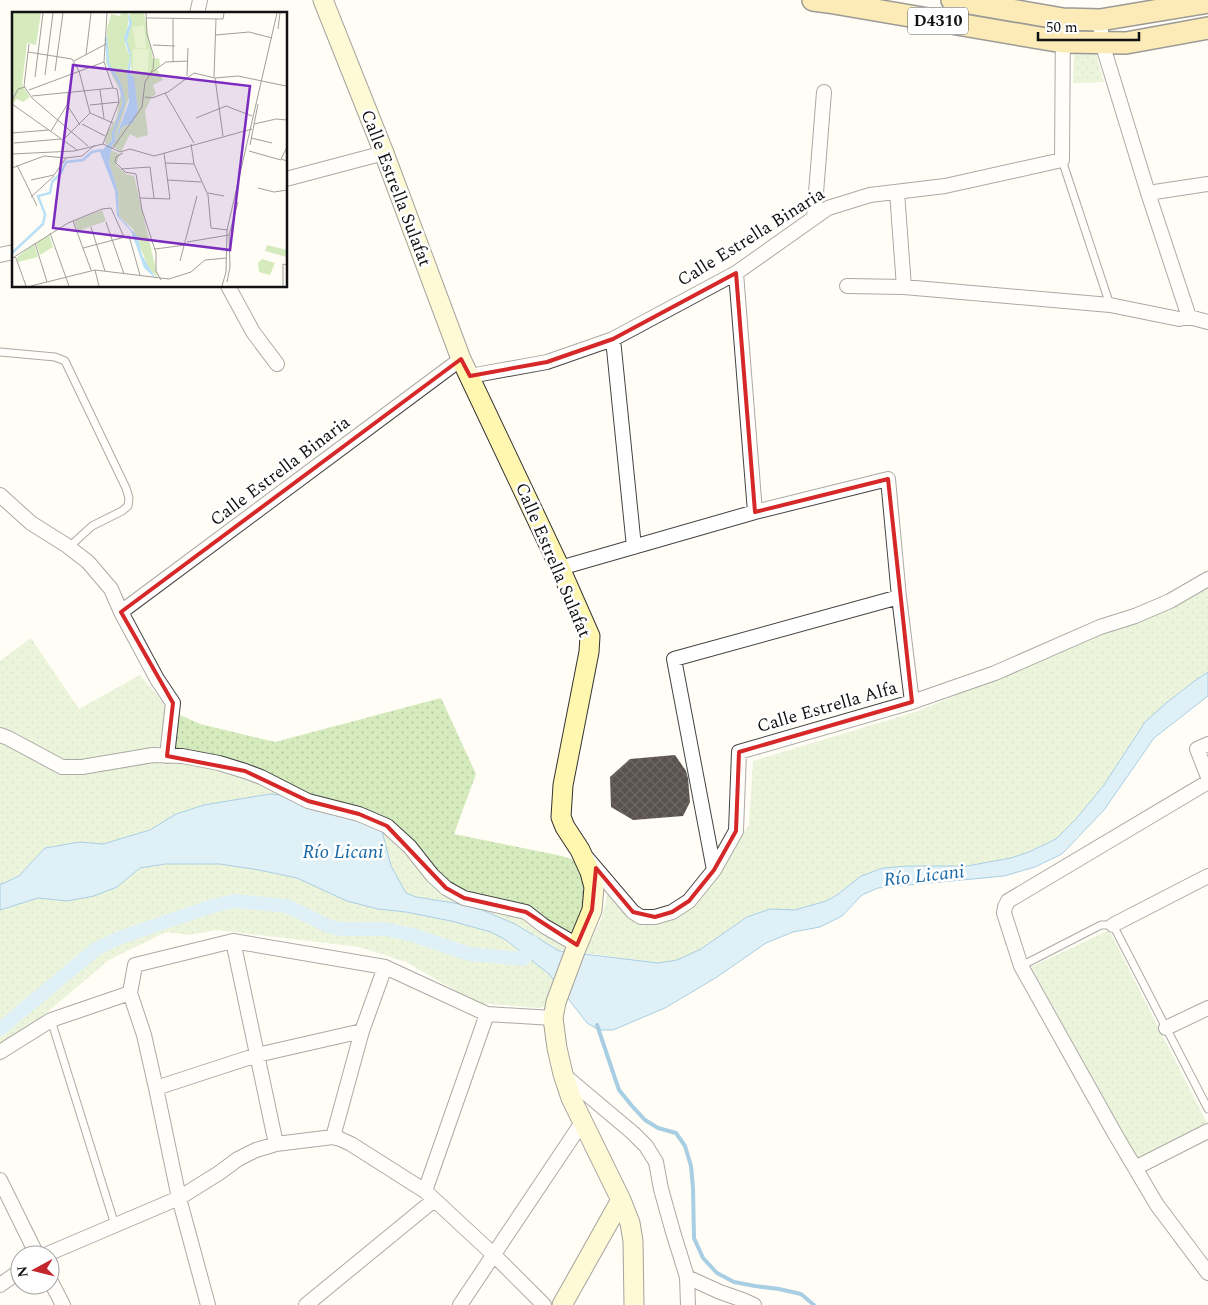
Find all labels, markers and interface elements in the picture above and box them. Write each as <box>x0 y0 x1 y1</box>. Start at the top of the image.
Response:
road number: D4310 <box>908 8 968 34</box>
scale bar <box>1038 10 1139 42</box>
inset map <box>12 12 288 288</box>
text: 50 m <box>1046 16 1078 39</box>
street label: Calle Estrella Sulafat <box>354 106 438 270</box>
street label: Calle Estrella Binaria <box>672 181 830 293</box>
street label: Calle Estrella Binaria <box>204 409 356 533</box>
street label: Calle Estrella Sulafat <box>508 478 598 642</box>
street label: Calle Estrella Alfa <box>754 674 900 740</box>
water label: Río Licani <box>302 838 384 867</box>
water label: Río Licani <box>882 857 966 895</box>
north arrow <box>10 1245 60 1295</box>
text: N <box>11 1265 34 1278</box>

